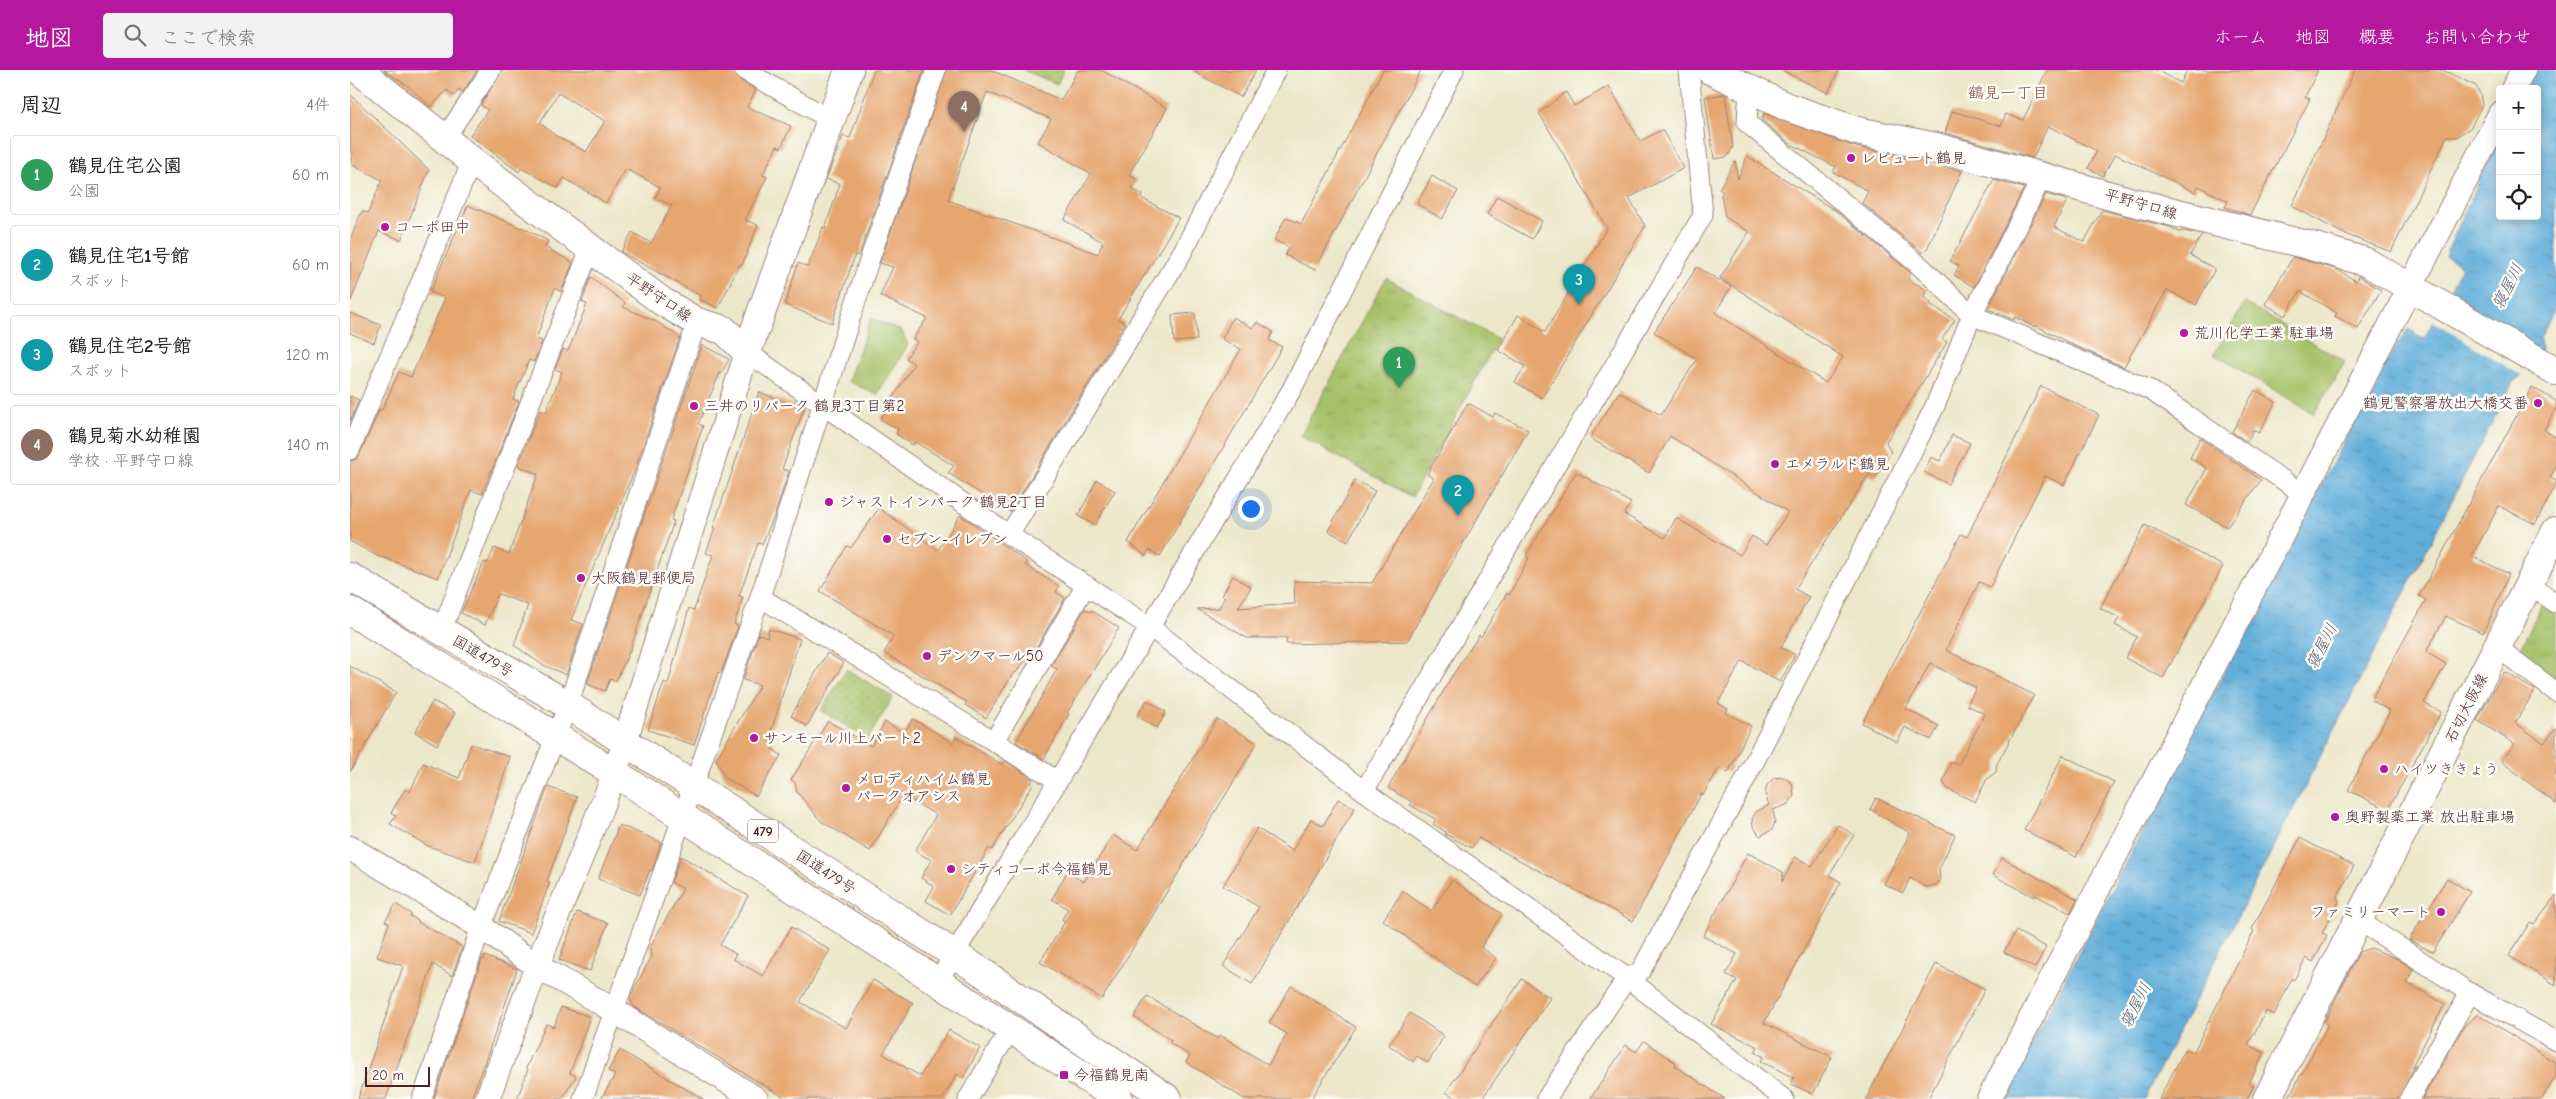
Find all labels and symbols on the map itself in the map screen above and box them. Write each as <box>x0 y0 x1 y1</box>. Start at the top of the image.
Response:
district label: 鶴見一丁目 <box>1968 84 2048 102</box>
pin: 4 <box>948 91 980 132</box>
place label: レピュート鶴見 <box>1861 149 1966 167</box>
marker: レピュート鶴見 <box>1845 152 1857 164</box>
street label: 平野守口線 <box>2102 185 2180 223</box>
place label: コーポ田中 <box>395 218 470 236</box>
marker: コーポ田中 <box>379 221 391 233</box>
water label: 寝屋川 <box>2489 261 2527 312</box>
pin: 3 <box>1563 264 1595 305</box>
street label: 平野守口線 <box>623 269 695 325</box>
place label: 荒川化学工業 駐車場 <box>2194 324 2334 342</box>
marker: 荒川化学工業 駐車場 <box>2178 327 2190 339</box>
pin: 1 <box>1383 347 1415 388</box>
place label: 鶴見警察署放出大橋交番 <box>2363 394 2528 412</box>
place label: 三井のリパーク 鶴見3丁目第2 <box>704 397 904 415</box>
marker: 鶴見警察署放出大橋交番 <box>2532 397 2544 409</box>
marker: 三井のリパーク 鶴見3丁目第2 <box>688 400 700 412</box>
place label: エメラルド鶴見 <box>1785 455 1889 473</box>
marker: エメラルド鶴見 <box>1769 458 1781 470</box>
pin: 2 <box>1442 475 1474 516</box>
place label: ジャストインパーク 鶴見2丁目 <box>839 493 1047 511</box>
marker: ジャストインパーク 鶴見2丁目 <box>823 496 835 508</box>
your location <box>1238 496 1264 522</box>
place label: セブン-イレブン <box>897 530 1008 548</box>
marker: セブン-イレブン <box>881 533 893 545</box>
place label: 大阪鶴見郵便局 <box>591 569 696 587</box>
marker: 大阪鶴見郵便局 <box>575 572 587 584</box>
water label: 寝屋川 <box>2303 621 2341 672</box>
street label: 国道479号 <box>449 631 517 681</box>
place label: デンクマール50 <box>937 647 1043 665</box>
marker: デンクマール50 <box>921 650 933 662</box>
street label: 石切大阪線 <box>2441 670 2491 746</box>
place label: サンモール川上パート2 <box>764 729 921 747</box>
marker: サンモール川上パート2 <box>748 732 760 744</box>
place label: ハイツききょう <box>2394 760 2499 778</box>
marker: ハイツききょう <box>2378 763 2390 775</box>
place label: メロディハイム鶴見 パークオアシス <box>856 770 990 805</box>
marker: メロディハイム鶴見 パークオアシス <box>840 782 852 794</box>
place label: 奥野製薬工業 放出駐車場 <box>2345 808 2515 826</box>
marker: 奥野製薬工業 放出駐車場 <box>2329 811 2341 823</box>
road number: 479 <box>748 819 778 842</box>
street label: 国道479号 <box>793 846 859 898</box>
place label: シティコーポ今福鶴見 <box>961 860 1111 878</box>
marker: シティコーポ今福鶴見 <box>945 863 957 875</box>
place label: ファミリーマート <box>2311 903 2431 921</box>
marker: ファミリーマート <box>2435 906 2447 918</box>
water label: 寝屋川 <box>2117 980 2155 1031</box>
scale bar <box>365 1064 430 1087</box>
place label: 今福鶴見南 <box>1074 1066 1149 1084</box>
marker: 今福鶴見南 <box>1058 1069 1070 1081</box>

